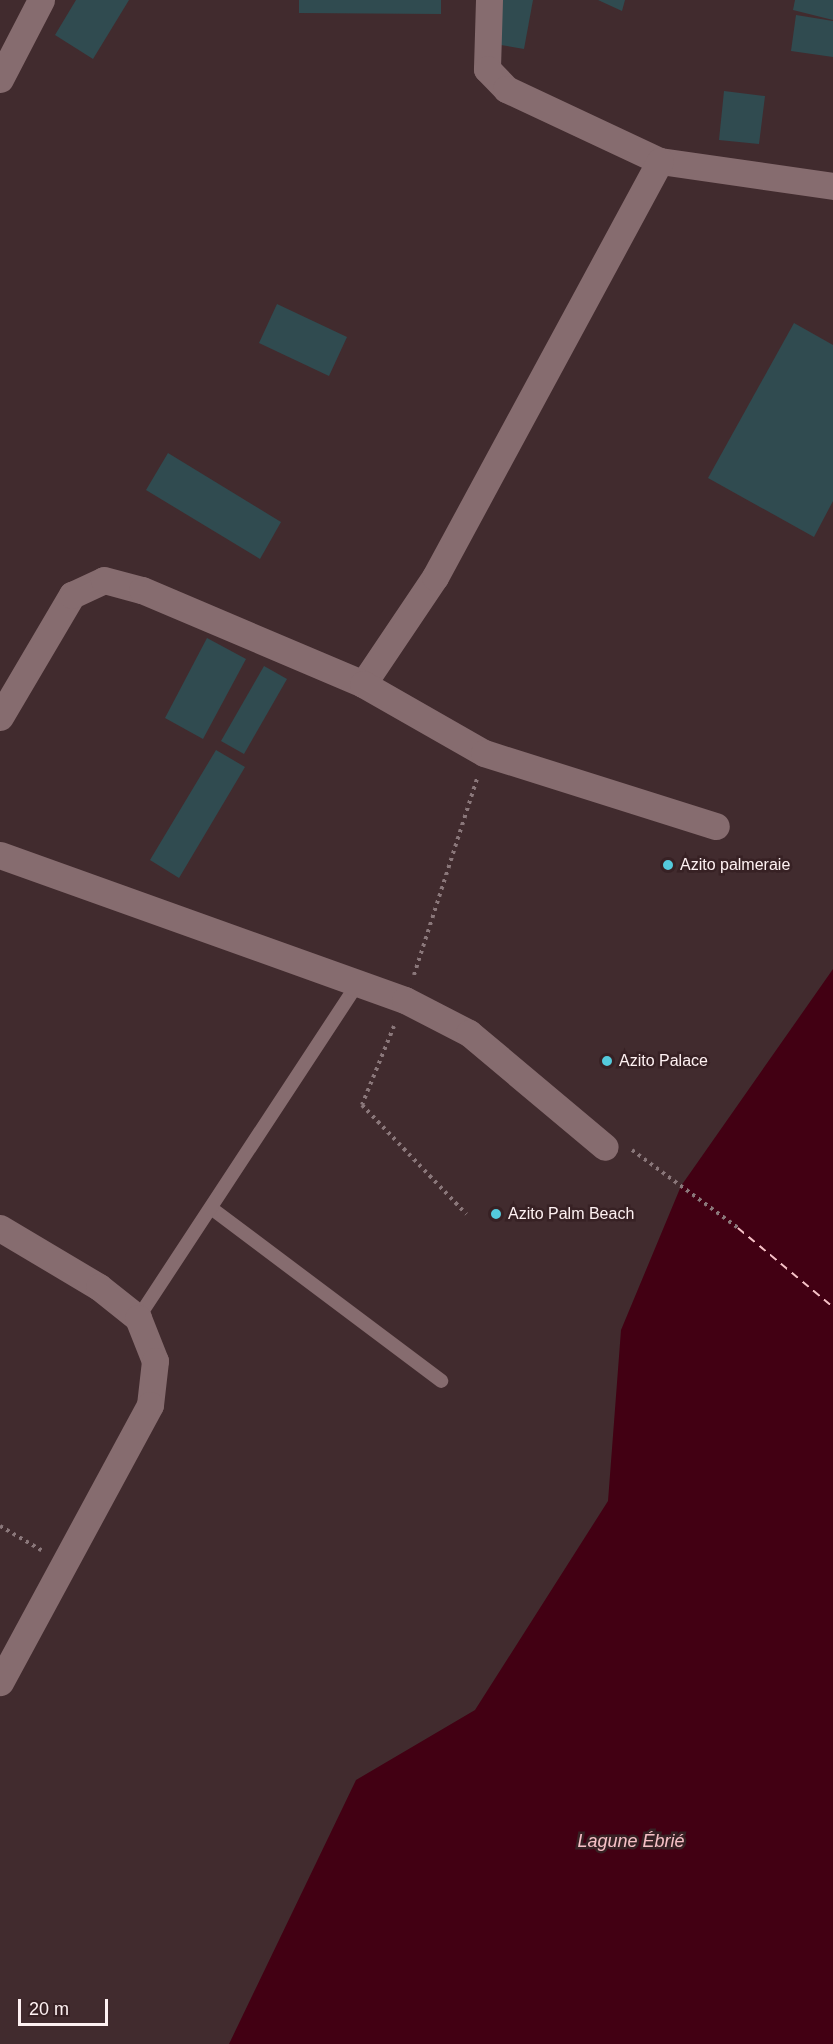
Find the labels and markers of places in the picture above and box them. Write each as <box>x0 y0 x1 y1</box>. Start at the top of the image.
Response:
place label: Azito palmeraie <box>680 855 790 875</box>
marker: Azito palmeraie <box>661 858 675 872</box>
place label: Azito Palace <box>619 1051 708 1071</box>
marker: Azito Palace <box>600 1054 614 1068</box>
place label: Azito Palm Beach <box>508 1204 634 1224</box>
marker: Azito Palm Beach <box>489 1207 503 1221</box>

